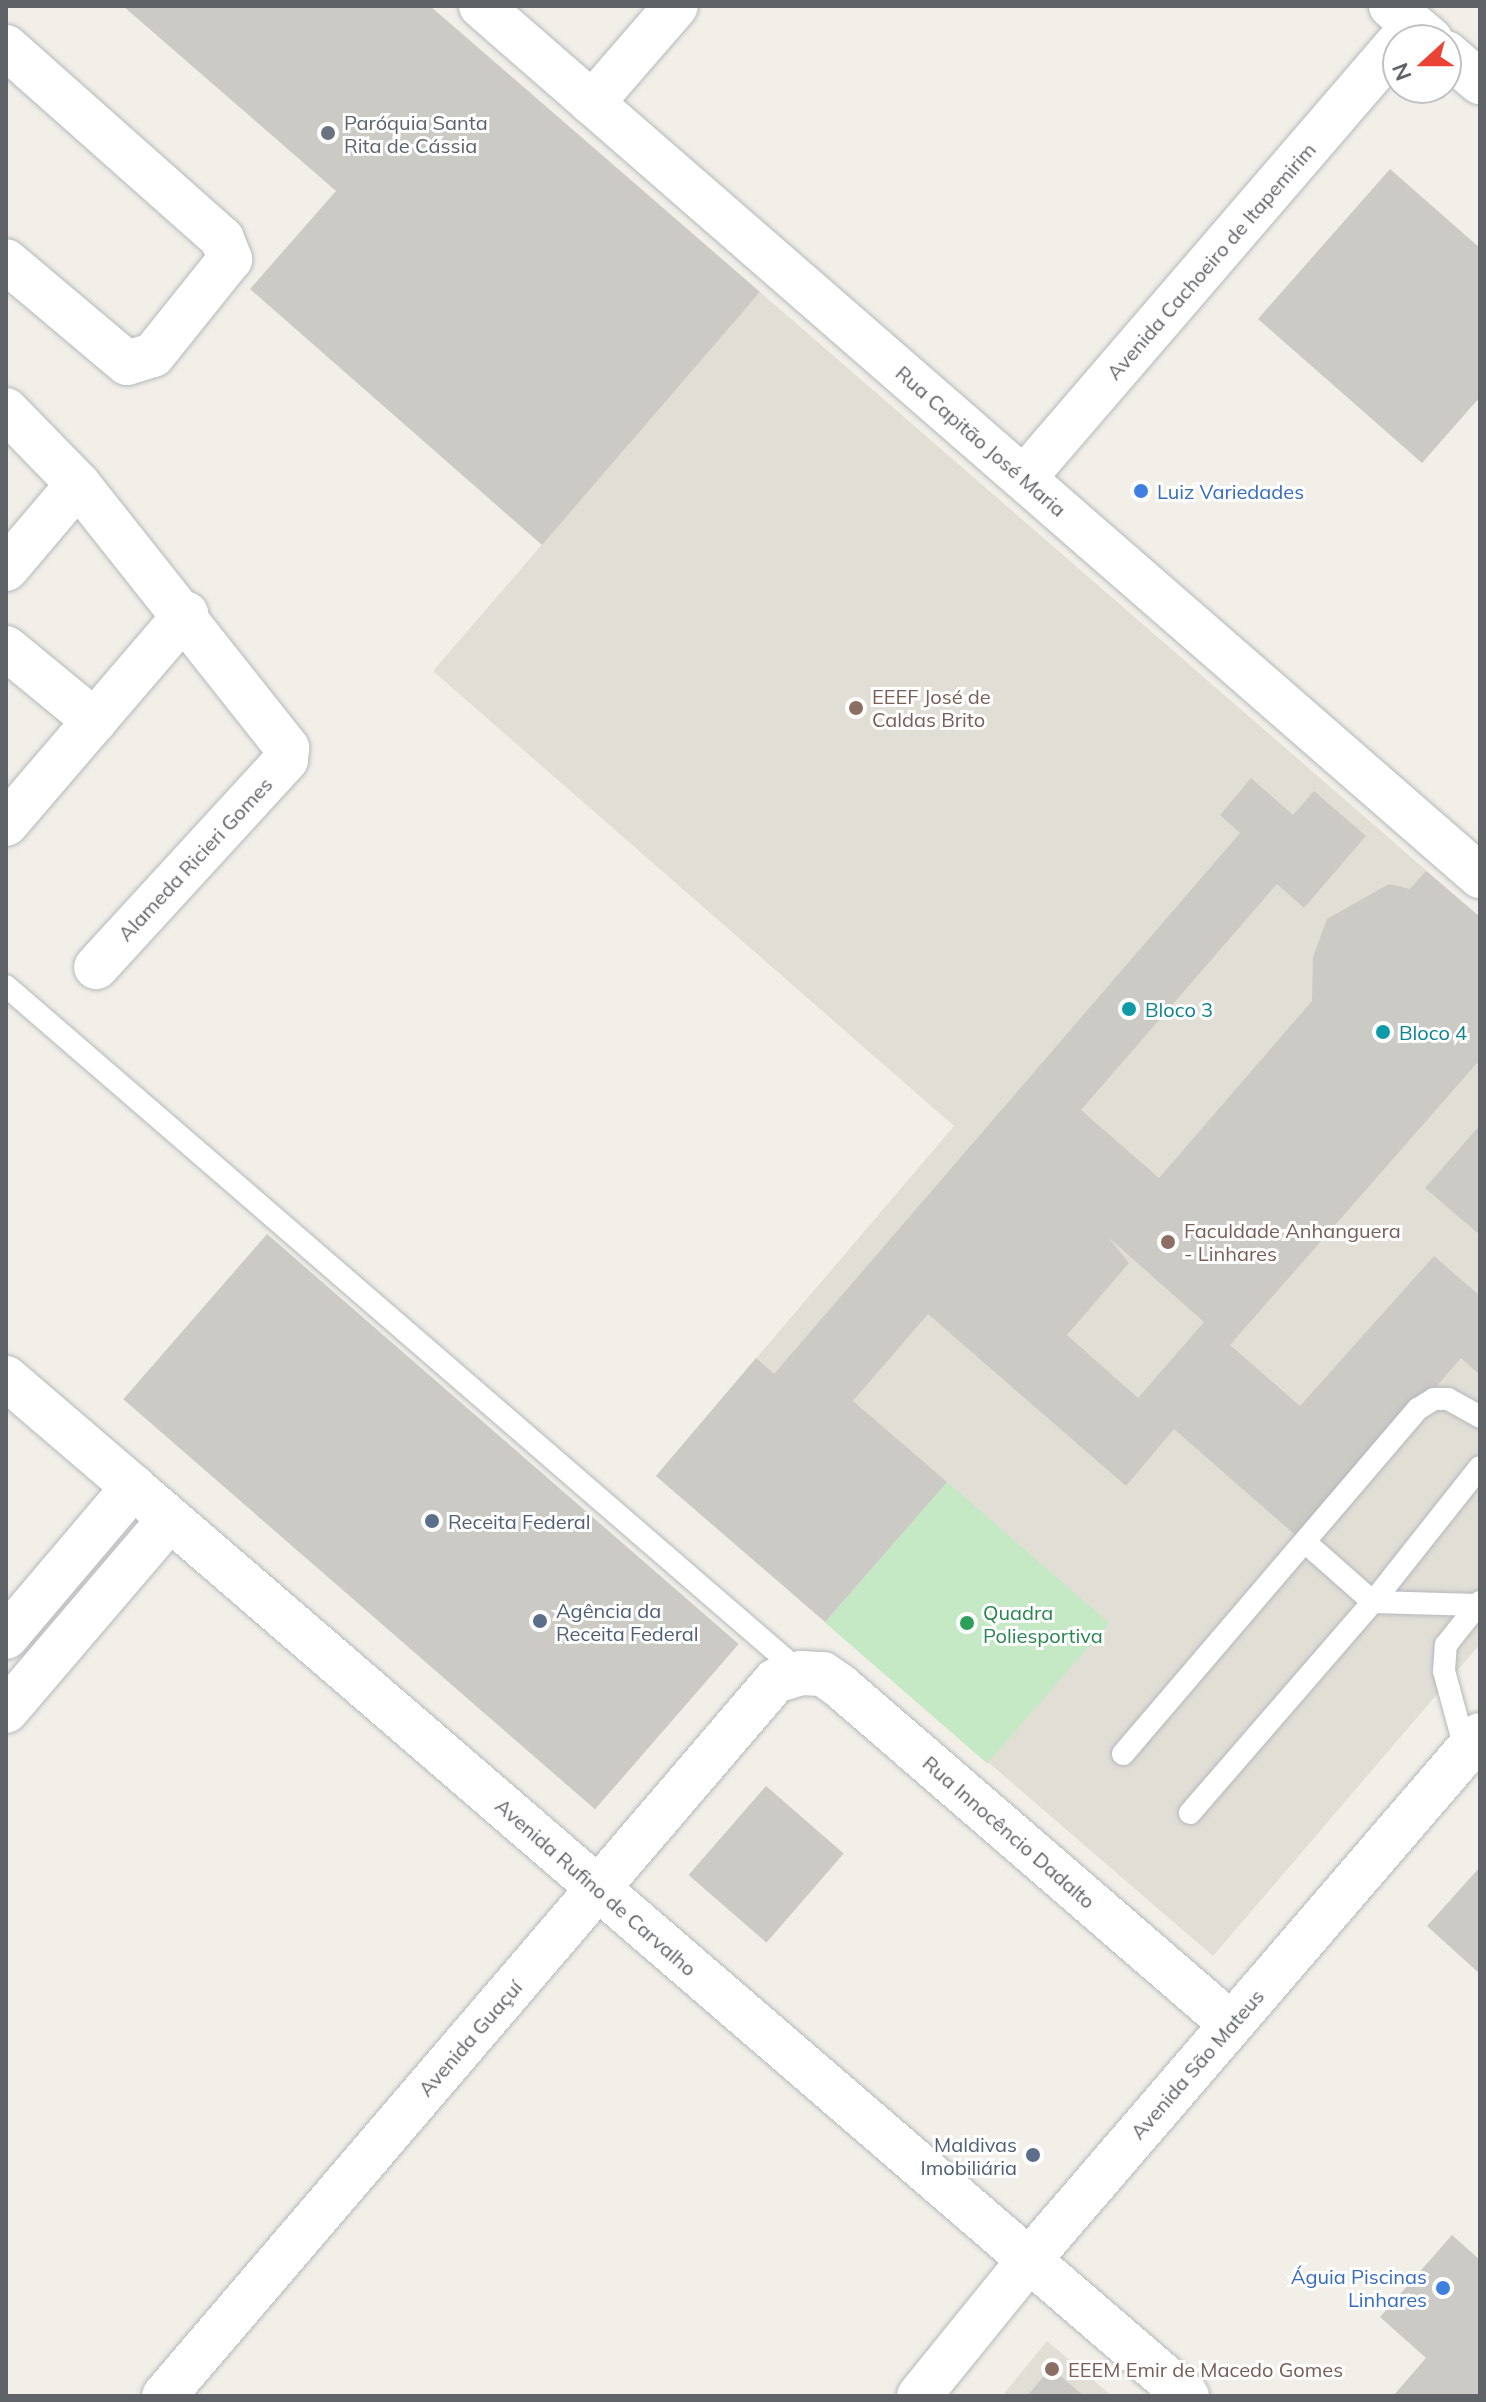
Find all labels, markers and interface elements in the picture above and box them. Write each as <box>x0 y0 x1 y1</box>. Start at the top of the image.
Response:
north arrow <box>1382 24 1462 104</box>
text: N <box>1385 59 1418 85</box>
place label: Paróquia Santa Rita de Cássia <box>344 110 488 157</box>
marker: Paróquia Santa Rita de Cássia <box>319 124 337 142</box>
street label: Avenida Cachoeiro de Itapemirim <box>1102 138 1320 384</box>
street label: Rua Capitão José Maria <box>891 361 1071 521</box>
place label: Luiz Variedades <box>1157 479 1304 503</box>
marker: Luiz Variedades <box>1132 482 1150 500</box>
place label: EEEF José de Caldas Brito <box>872 684 991 731</box>
marker: EEEF José de Caldas Brito <box>847 699 865 717</box>
street label: Alameda Ricieri Gomes <box>113 772 277 946</box>
place label: Bloco 3 <box>1145 997 1213 1021</box>
marker: Bloco 3 <box>1120 1000 1138 1018</box>
place label: Bloco 4 <box>1399 1020 1467 1044</box>
marker: Bloco 4 <box>1374 1023 1392 1041</box>
place label: Faculdade Anhanguera - Linhares <box>1184 1218 1401 1265</box>
marker: Faculdade Anhanguera - Linhares <box>1159 1233 1177 1251</box>
place label: Receita Federal <box>448 1509 591 1533</box>
marker: Receita Federal <box>423 1512 441 1530</box>
place label: Agência da Receita Federal <box>556 1598 699 1645</box>
place label: Quadra Poliesportiva <box>983 1600 1103 1647</box>
marker: Agência da Receita Federal <box>531 1612 549 1630</box>
marker: Quadra Poliesportiva <box>958 1614 976 1632</box>
street label: Rua Innocêncio Dadalto <box>918 1751 1100 1913</box>
street label: Avenida Rufino de Carvalho <box>491 1793 701 1981</box>
street label: Avenida Guaçuí <box>413 1975 527 2101</box>
street label: Avenida São Mateus <box>1125 1984 1269 2144</box>
place label: Maldivas Imobiliária <box>921 2132 1017 2179</box>
marker: Maldivas Imobiliária <box>1024 2146 1042 2164</box>
place label: Águia Piscinas Linhares <box>1291 2264 1427 2311</box>
marker: Águia Piscinas Linhares <box>1434 2279 1452 2297</box>
place label: EEEM Emir de Macedo Gomes <box>1068 2357 1343 2381</box>
marker: EEEM Emir de Macedo Gomes <box>1043 2360 1061 2378</box>

